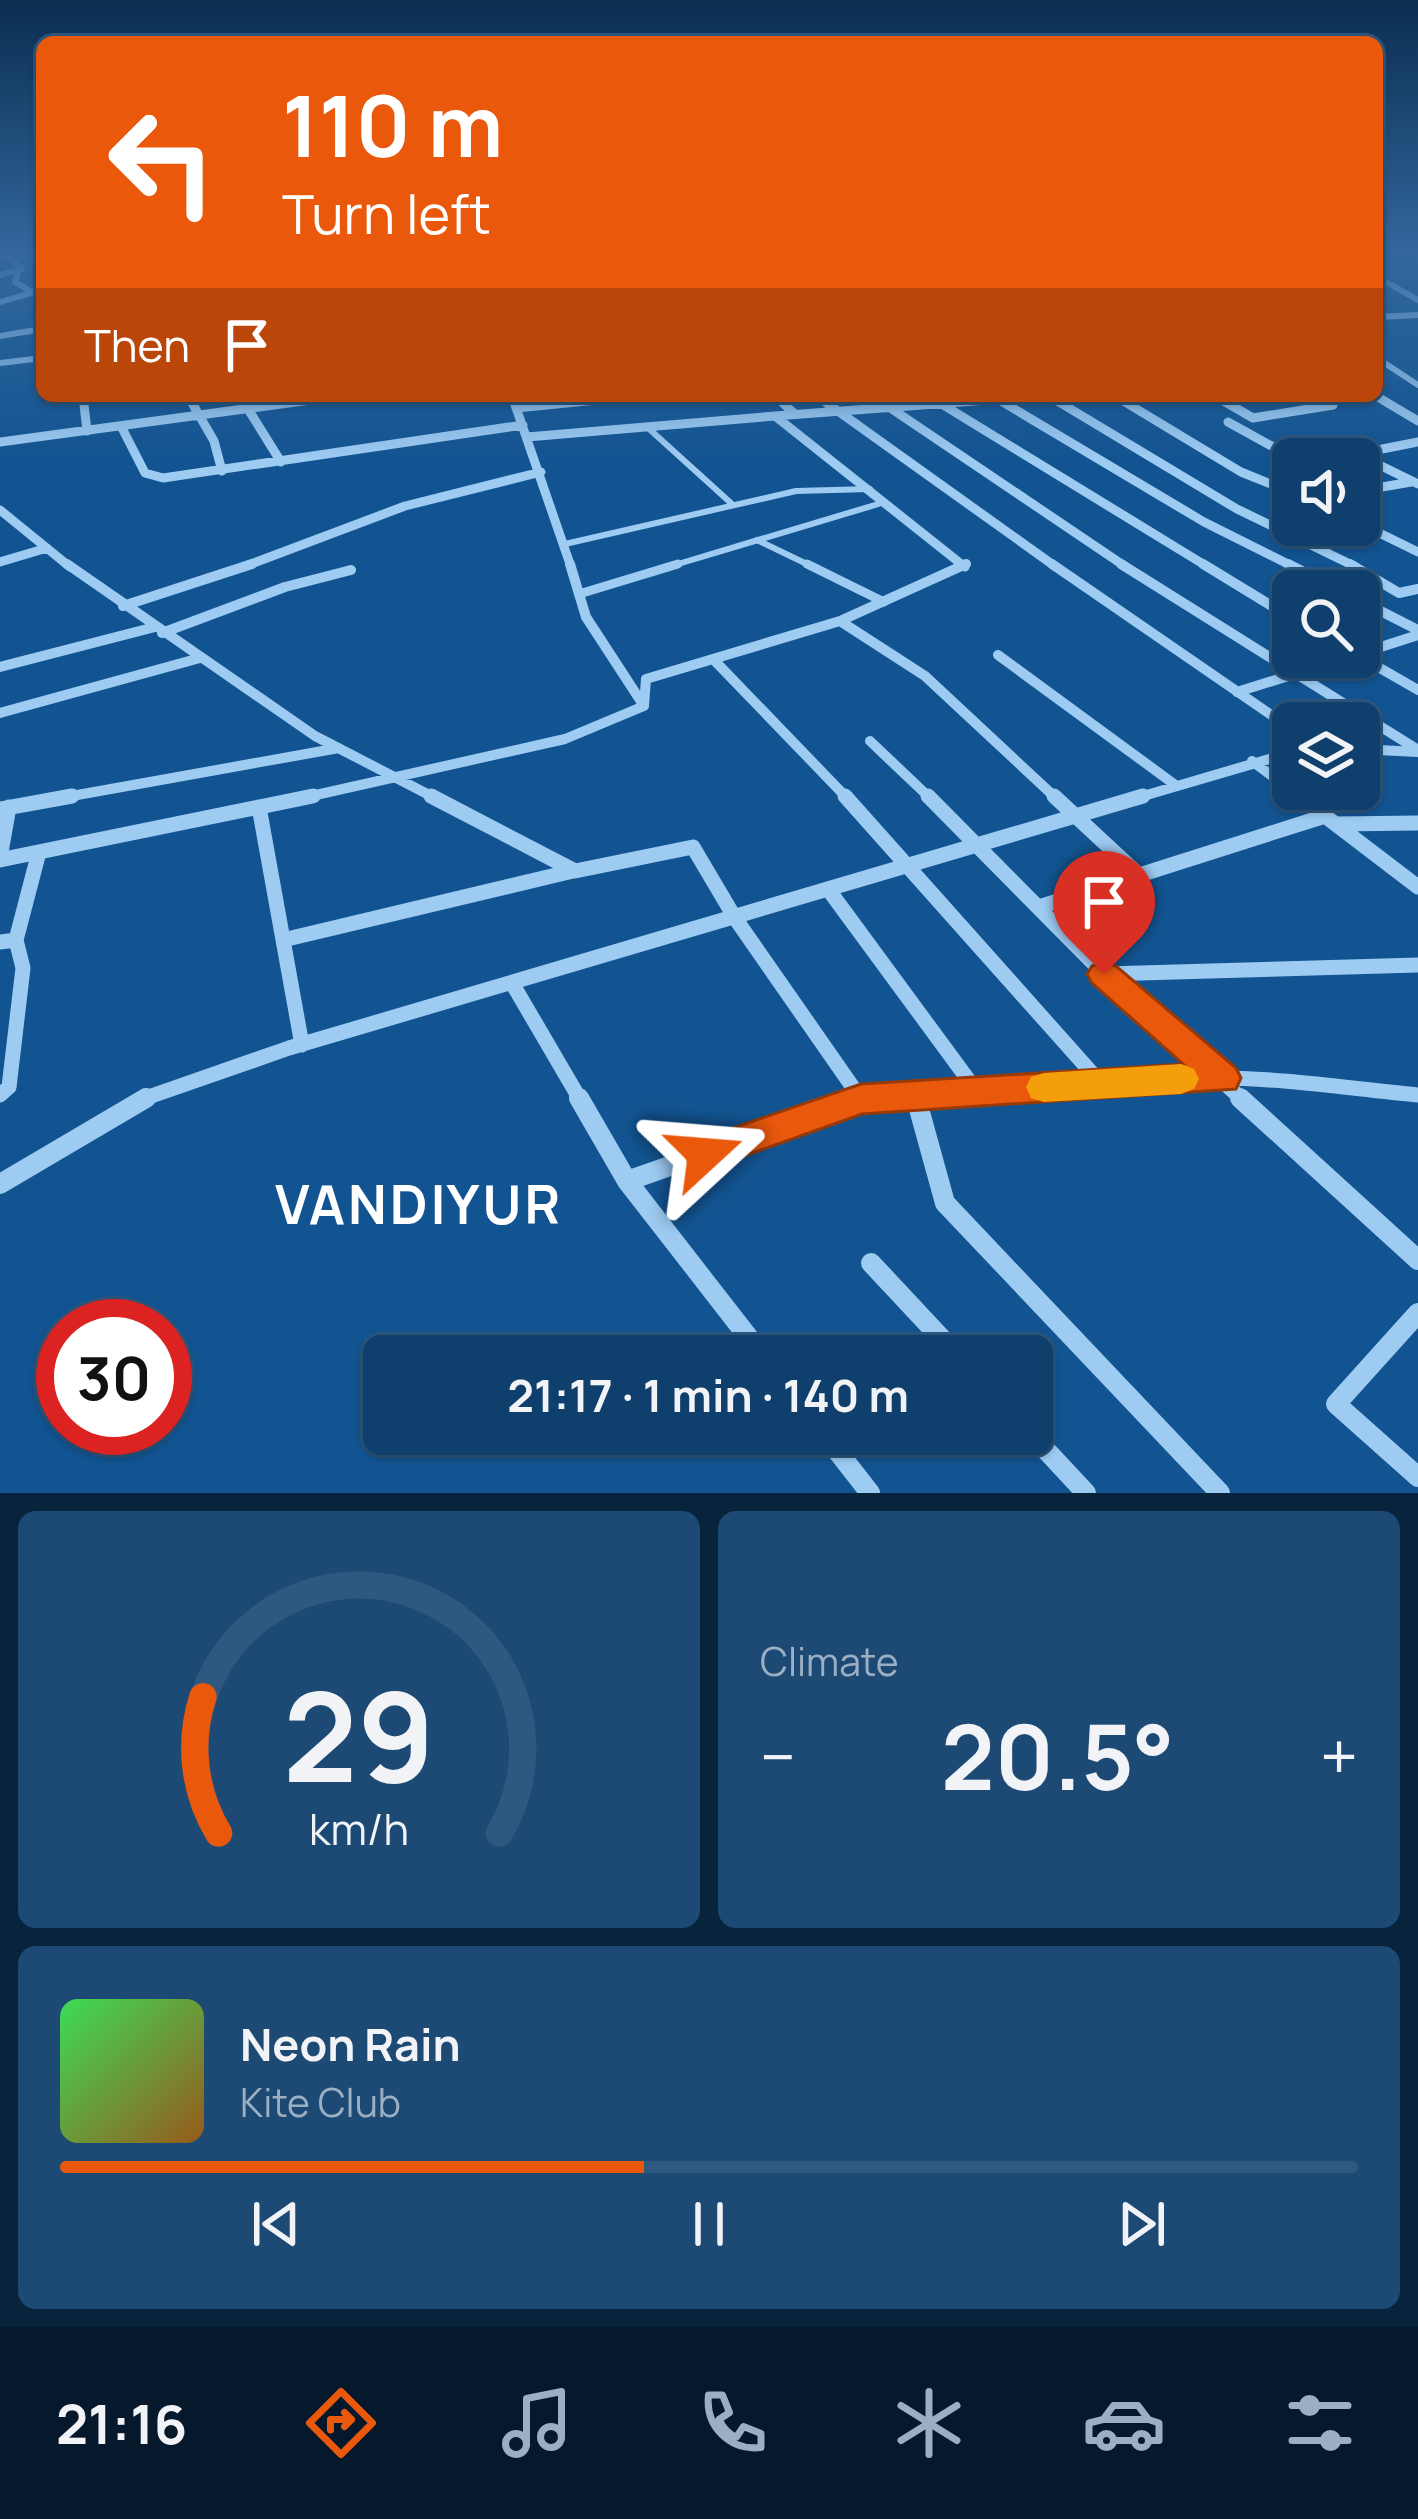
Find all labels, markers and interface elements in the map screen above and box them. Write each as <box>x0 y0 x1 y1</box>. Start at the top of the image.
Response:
text: 110 m <box>282 67 503 182</box>
icon: left <box>84 84 240 240</box>
text: Turn left <box>282 176 491 250</box>
icon: arrive <box>214 312 280 378</box>
text: Then <box>84 314 190 376</box>
map controls <box>1272 438 1380 810</box>
button: sound <box>1272 438 1380 546</box>
button: search <box>1272 570 1380 678</box>
button: layers <box>1272 702 1380 810</box>
pin <box>1053 851 1155 974</box>
icon: arrive <box>1071 869 1137 935</box>
position arrow <box>642 1091 768 1217</box>
district label: VANDIYUR <box>275 1166 563 1240</box>
speed limit sign: 30 <box>36 1299 192 1455</box>
text: 21:17 · 1 min · 140 m <box>507 1364 909 1426</box>
text: Climate <box>760 1634 899 1688</box>
text: 29 <box>283 1649 435 1819</box>
text: 20.5° <box>941 1694 1174 1817</box>
text: − <box>760 1711 796 1801</box>
text: + <box>1320 1711 1358 1801</box>
text: km/h <box>309 1798 409 1857</box>
text: Neon Rain <box>240 2013 461 2075</box>
text: Kite Club <box>240 2075 401 2129</box>
icon: previous <box>243 2191 309 2257</box>
icon: pause <box>676 2191 742 2257</box>
icon: next <box>1109 2191 1175 2257</box>
icon: directions <box>299 2381 383 2465</box>
icon: music <box>495 2381 579 2465</box>
icon: phone <box>691 2381 775 2465</box>
icon: climate <box>887 2381 971 2465</box>
icon: car <box>1082 2381 1166 2465</box>
icon: filters <box>1278 2381 1362 2465</box>
text: 21:16 <box>56 2386 187 2460</box>

